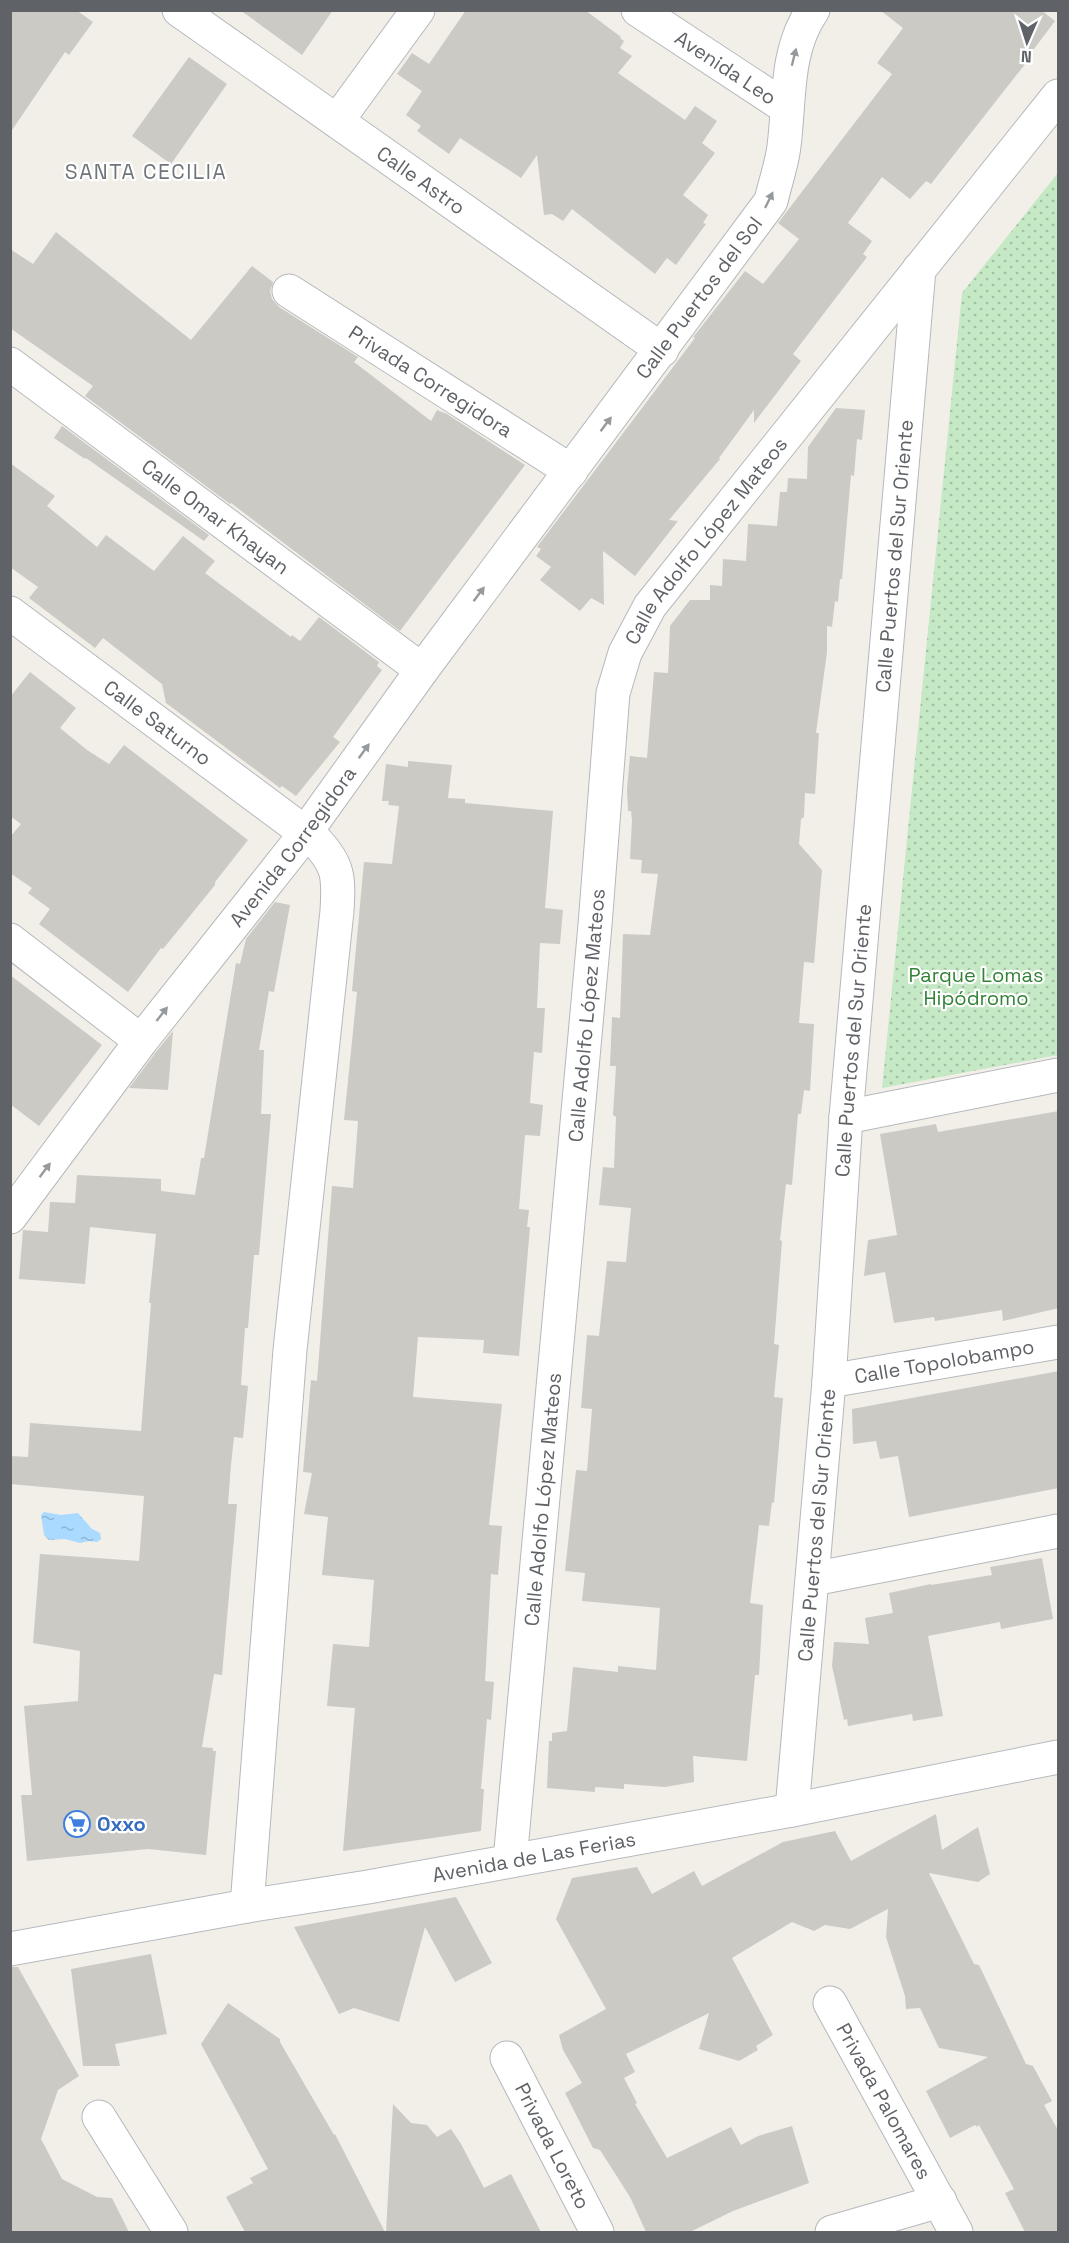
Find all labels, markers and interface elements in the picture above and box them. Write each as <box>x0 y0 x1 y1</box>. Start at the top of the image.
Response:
north arrow <box>997 12 1057 72</box>
street label: Avenida Leo <box>670 25 781 111</box>
text: N <box>1020 46 1032 67</box>
one-way arrow <box>790 48 800 67</box>
street label: Calle Astro <box>372 140 470 221</box>
district label: SANTA CECILIA <box>65 158 227 185</box>
one-way arrow <box>764 191 774 209</box>
street label: Calle Puertos del Sol <box>630 211 768 384</box>
street label: Privada Corregidora <box>344 320 517 443</box>
one-way arrow <box>600 417 612 433</box>
street label: Calle Puertos del Sur Oriente <box>870 419 919 694</box>
street label: Calle Adolfo López Mateos <box>619 432 793 649</box>
street label: Calle Omar Khayan <box>136 453 295 580</box>
one-way arrow <box>473 586 485 601</box>
street label: Calle Saturno <box>99 674 217 771</box>
one-way arrow <box>358 744 370 760</box>
street label: Avenida Corregidora <box>224 761 362 932</box>
street label: Calle Adolfo López Mateos <box>562 888 611 1143</box>
street label: Calle Puertos del Sur Oriente <box>829 903 877 1178</box>
park label: Parque Lomas Hipódromo <box>909 962 1043 1011</box>
one-way arrow <box>156 1006 169 1022</box>
one-way arrow <box>39 1162 51 1177</box>
street label: Calle Topolobampo <box>852 1333 1036 1389</box>
street label: Calle Adolfo López Mateos <box>518 1372 567 1627</box>
street label: Calle Puertos del Sur Oriente <box>792 1387 841 1663</box>
supermarket icon: Oxxo <box>62 1809 92 1839</box>
place label: Oxxo <box>97 1811 146 1837</box>
street label: Avenida de Las Ferias <box>430 1826 638 1888</box>
street label: Privada Palomares <box>831 2018 937 2184</box>
street label: Privada Loreto <box>509 2078 596 2214</box>

